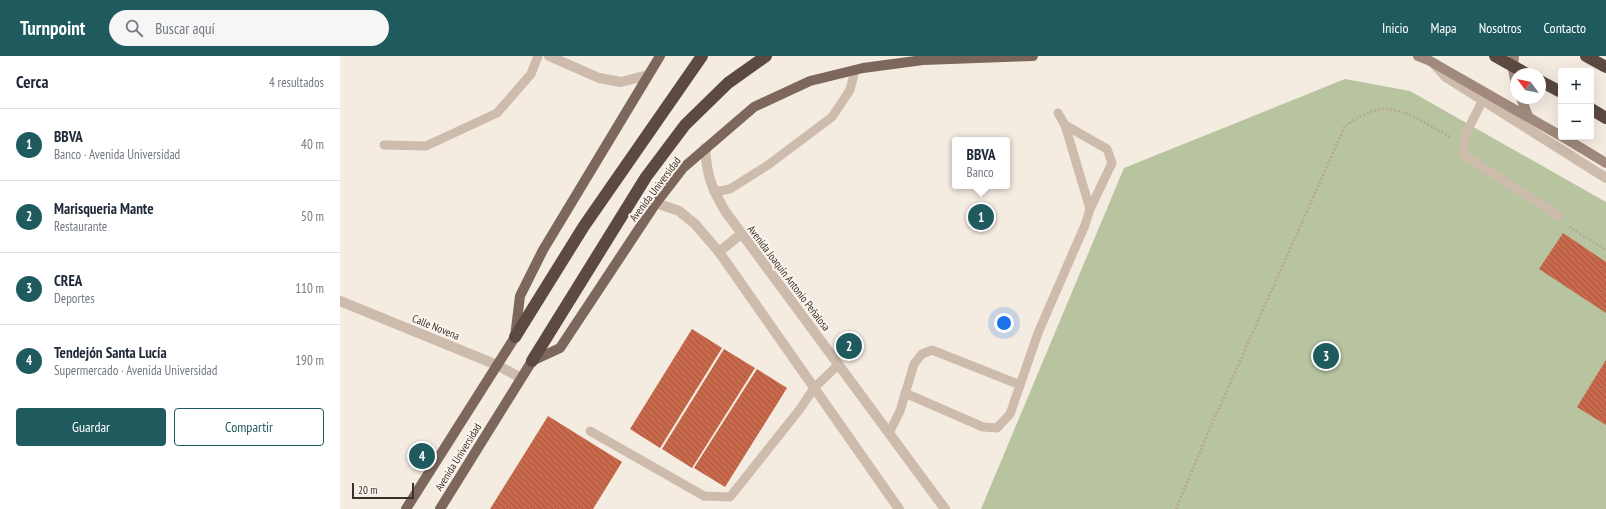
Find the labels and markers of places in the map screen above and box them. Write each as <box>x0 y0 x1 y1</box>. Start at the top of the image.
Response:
pin: 1 <box>968 202 994 232</box>
pin: 2 <box>836 331 862 361</box>
pin: 3 <box>1313 341 1339 371</box>
pin: 4 <box>409 441 435 471</box>

